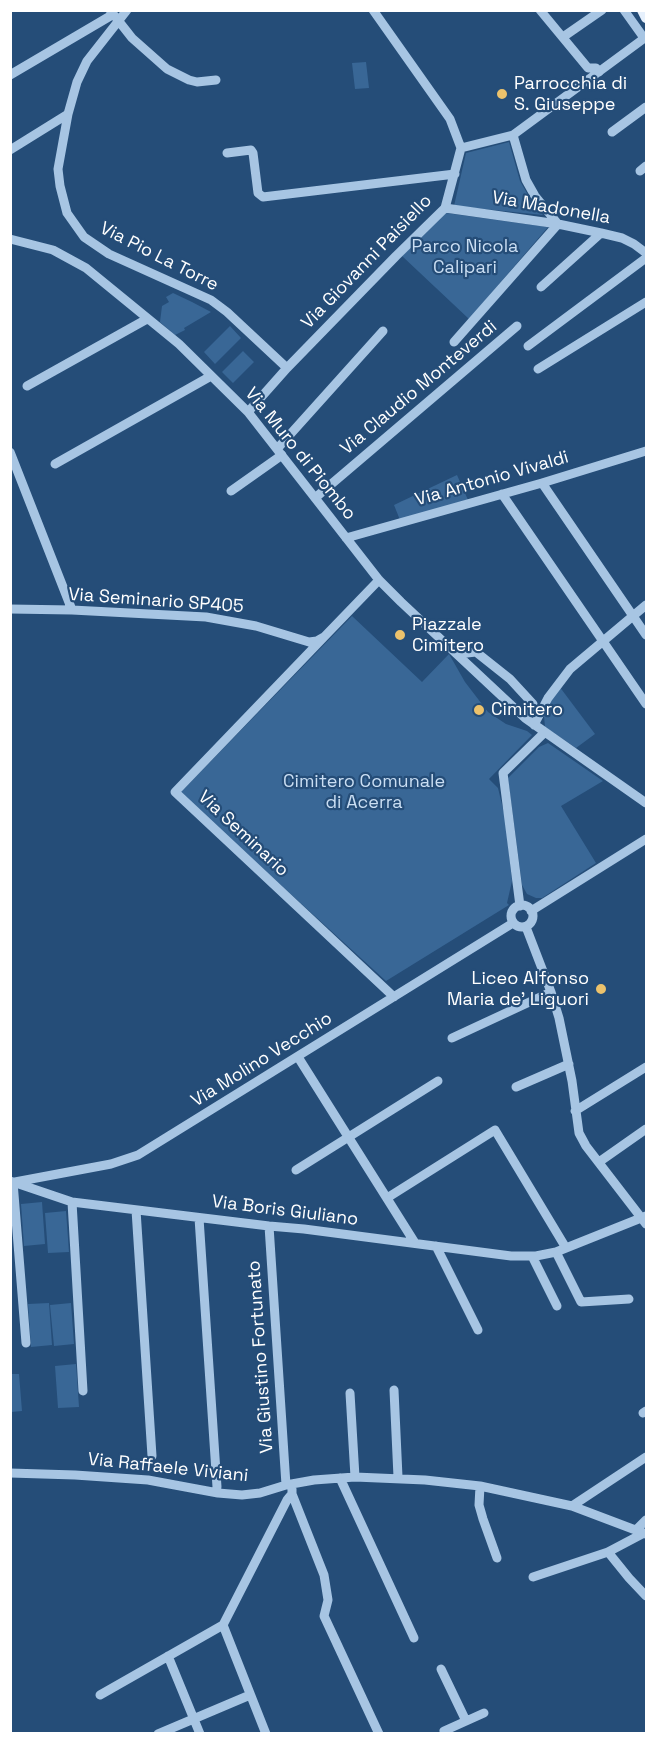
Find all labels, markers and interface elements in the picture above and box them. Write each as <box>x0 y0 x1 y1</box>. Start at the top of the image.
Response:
place label: Parrocchia di S. Giuseppe <box>514 73 627 116</box>
marker: Parrocchia di S. Giuseppe <box>495 87 509 101</box>
street label: Via Madonella <box>490 187 612 229</box>
street label: Via Giovanni Paisiello <box>297 190 437 334</box>
street label: Via Pio La Torre <box>96 218 222 296</box>
park label: Parco Nicola Calipari <box>412 236 518 278</box>
street label: Via Claudio Monteverdi <box>336 316 502 460</box>
street label: Via Muro di Piombo <box>240 383 360 525</box>
street label: Via Antonio Vivaldi <box>413 447 571 511</box>
street label: Via Seminario SP405 <box>68 584 244 618</box>
place label: Piazzale Cimitero <box>412 614 484 656</box>
marker: Piazzale Cimitero <box>393 628 407 642</box>
place label: Cimitero <box>491 699 563 721</box>
marker: Cimitero <box>472 703 486 717</box>
park label: Cimitero Comunale di Acerra <box>283 771 445 814</box>
street label: Via Seminario <box>193 787 293 881</box>
place label: Liceo Alfonso Maria de' Liguori <box>447 968 589 1010</box>
marker: Liceo Alfonso Maria de' Liguori <box>594 982 608 996</box>
street label: Via Molino Vecchio <box>188 1008 336 1112</box>
street label: Via Boris Giuliano <box>210 1191 360 1231</box>
street label: Via Giustino Fortunato <box>243 1260 279 1454</box>
street label: Via Raffaele Viviani <box>87 1449 249 1487</box>

